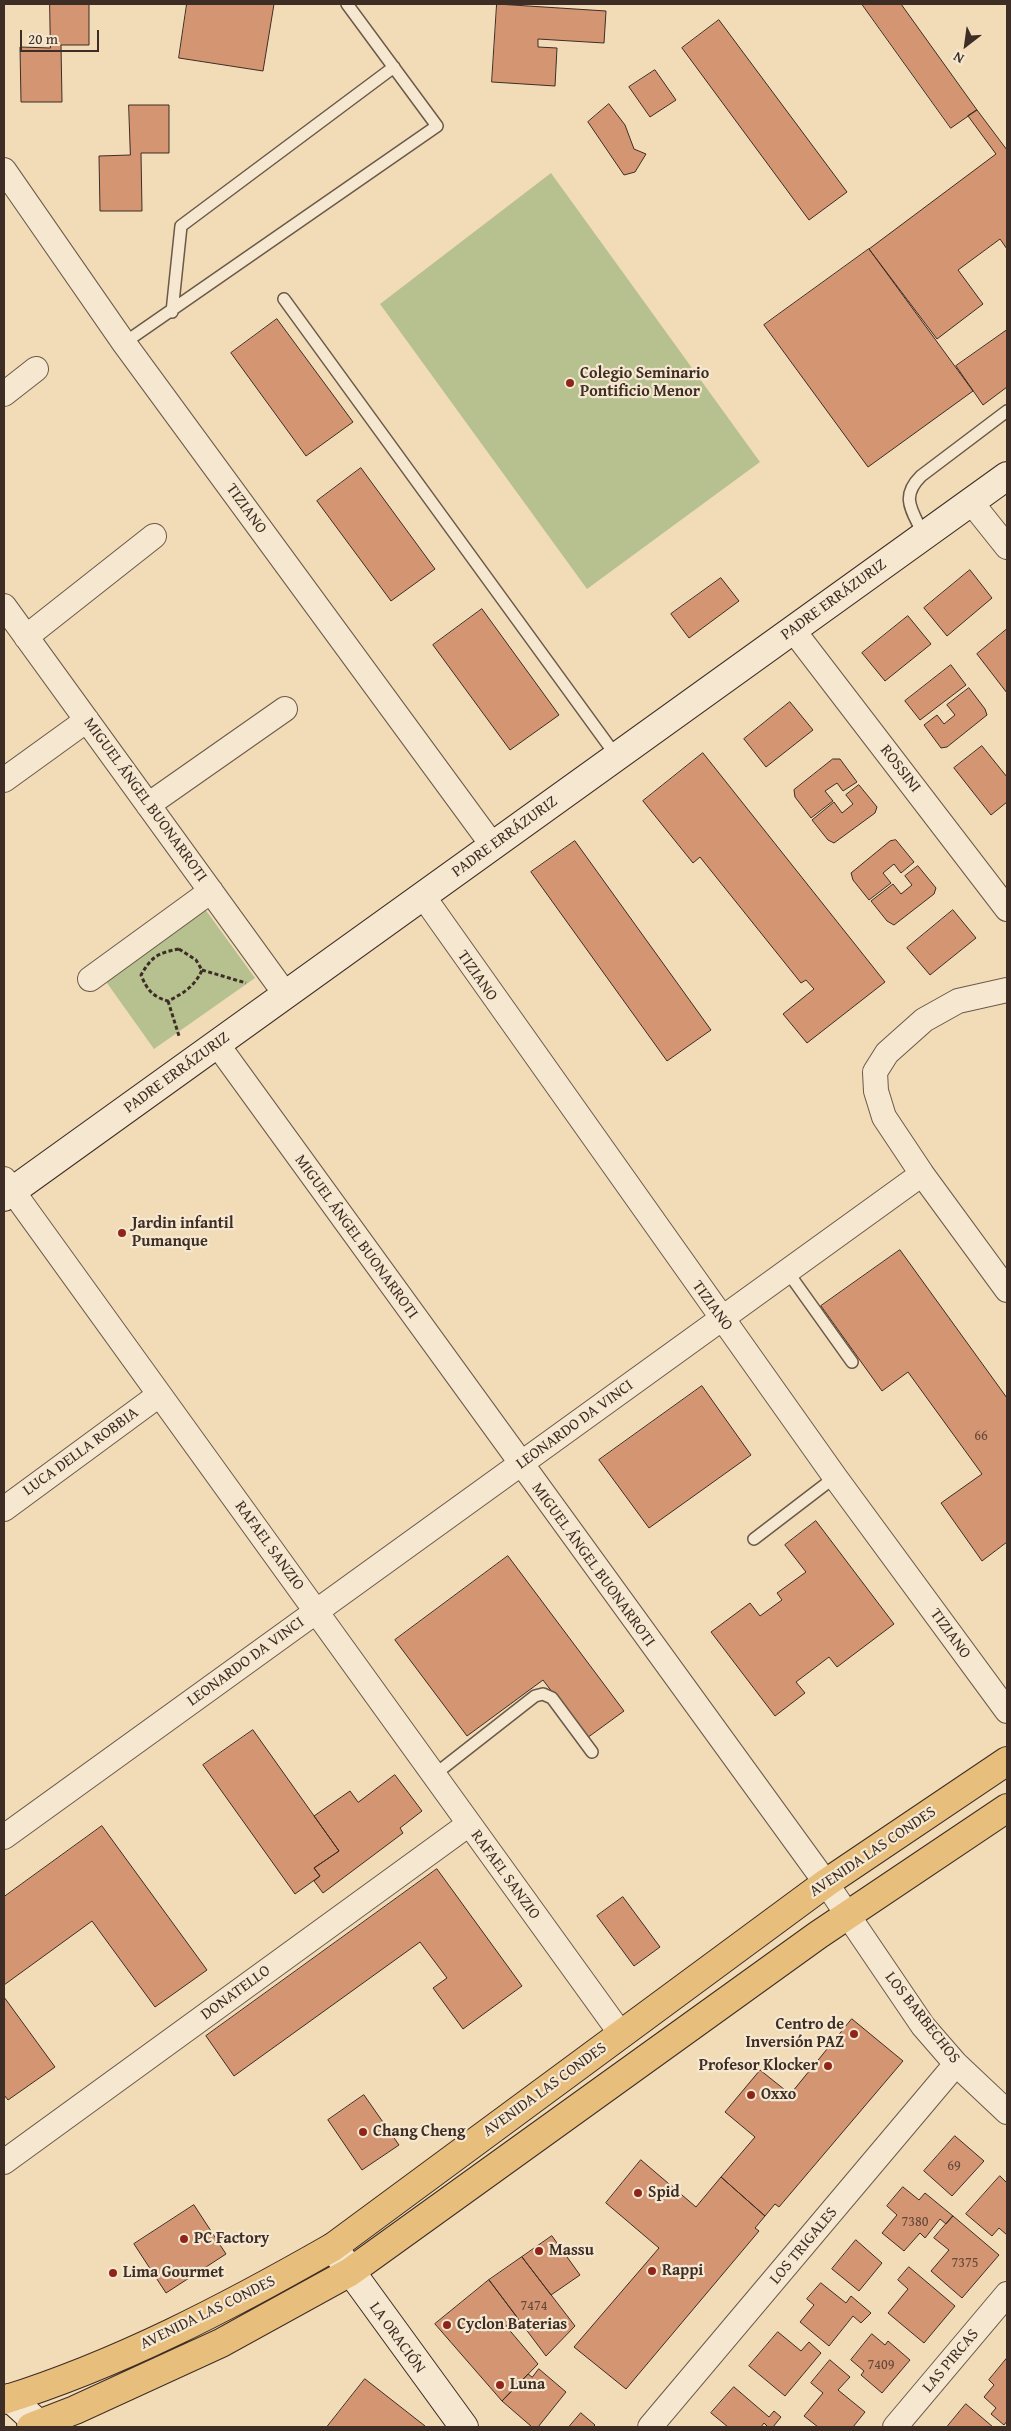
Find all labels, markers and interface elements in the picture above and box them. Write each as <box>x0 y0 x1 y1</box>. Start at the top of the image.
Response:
scale bar <box>22 20 101 52</box>
north arrow <box>941 20 991 70</box>
text: 20 m <box>28 28 58 49</box>
text: N <box>949 47 968 69</box>
place label: Colegio Seminario Pontificio Menor <box>580 364 709 402</box>
marker: Colegio Seminario Pontificio Menor <box>564 377 576 389</box>
street label: TIZIANO <box>221 480 271 538</box>
street label: PADRE ERRÁZURIZ <box>777 555 891 645</box>
street label: MIGUEL ÁNGEL BUONARROTI <box>79 714 211 886</box>
street label: ROSSINI <box>876 741 924 797</box>
street label: PADRE ERRÁZURIZ <box>448 792 562 882</box>
street label: TIZIANO <box>453 947 501 1005</box>
street label: PADRE ERRÁZURIZ <box>120 1028 234 1118</box>
street label: MIGUEL ÁNGEL BUONARROTI <box>290 1151 422 1323</box>
place label: Jardin infantil Pumanque <box>132 1214 234 1252</box>
marker: Jardin infantil Pumanque <box>116 1227 128 1239</box>
street label: TIZIANO <box>687 1277 737 1335</box>
street label: LEONARDO DA VINCI <box>513 1376 637 1474</box>
street label: LUCA DELLA ROBBIA <box>19 1404 143 1500</box>
house number: 66 <box>974 1428 988 1444</box>
street label: MIGUEL ÁNGEL BUONARROTI <box>527 1479 659 1651</box>
street label: RAFAEL SANZIO <box>230 1498 308 1594</box>
street label: TIZIANO <box>925 1605 975 1663</box>
street label: LEONARDO DA VINCI <box>184 1613 308 1711</box>
street label: AVENIDA LAS CONDES <box>806 1803 940 1901</box>
street label: RAFAEL SANZIO <box>466 1827 544 1923</box>
street label: DONATELLO <box>198 1961 274 2025</box>
street label: LOS BARBECHOS <box>880 1968 964 2068</box>
place label: Centro de Inversión PAZ <box>745 2015 844 2053</box>
marker: Centro de Inversión PAZ <box>848 2028 860 2040</box>
street label: AVENIDA LAS CONDES <box>479 2039 611 2141</box>
place label: Profesor Klocker <box>699 2056 818 2076</box>
marker: Profesor Klocker <box>822 2060 834 2072</box>
place label: Oxxo <box>761 2085 796 2105</box>
marker: Oxxo <box>745 2089 757 2101</box>
place label: Chang Cheng <box>373 2122 465 2142</box>
marker: Chang Cheng <box>357 2126 369 2138</box>
house number: 69 <box>947 2158 961 2174</box>
place label: Spid <box>648 2183 680 2203</box>
marker: Spid <box>632 2187 644 2199</box>
street label: LOS TRIGALES <box>766 2204 842 2288</box>
house number: 7380 <box>902 2214 928 2230</box>
place label: PC Factory <box>194 2229 269 2249</box>
marker: PC Factory <box>178 2233 190 2245</box>
place label: Massu <box>549 2241 594 2261</box>
marker: Massu <box>533 2245 545 2257</box>
house number: 7375 <box>952 2255 978 2271</box>
place label: Rappi <box>662 2261 703 2281</box>
place label: Lima Gourmet <box>123 2263 224 2283</box>
marker: Rappi <box>646 2265 658 2277</box>
marker: Lima Gourmet <box>107 2267 119 2279</box>
street label: AVENIDA LAS CONDES <box>137 2272 279 2354</box>
house number: 7474 <box>521 2298 547 2314</box>
street label: LA ORACIÓN <box>365 2299 429 2377</box>
place label: Cyclon Baterias <box>457 2315 567 2335</box>
marker: Cyclon Baterias <box>441 2319 453 2331</box>
street label: LAS PIRCAS <box>919 2325 983 2397</box>
house number: 7409 <box>868 2357 894 2373</box>
place label: Luna <box>510 2375 545 2395</box>
marker: Luna <box>494 2379 506 2391</box>

